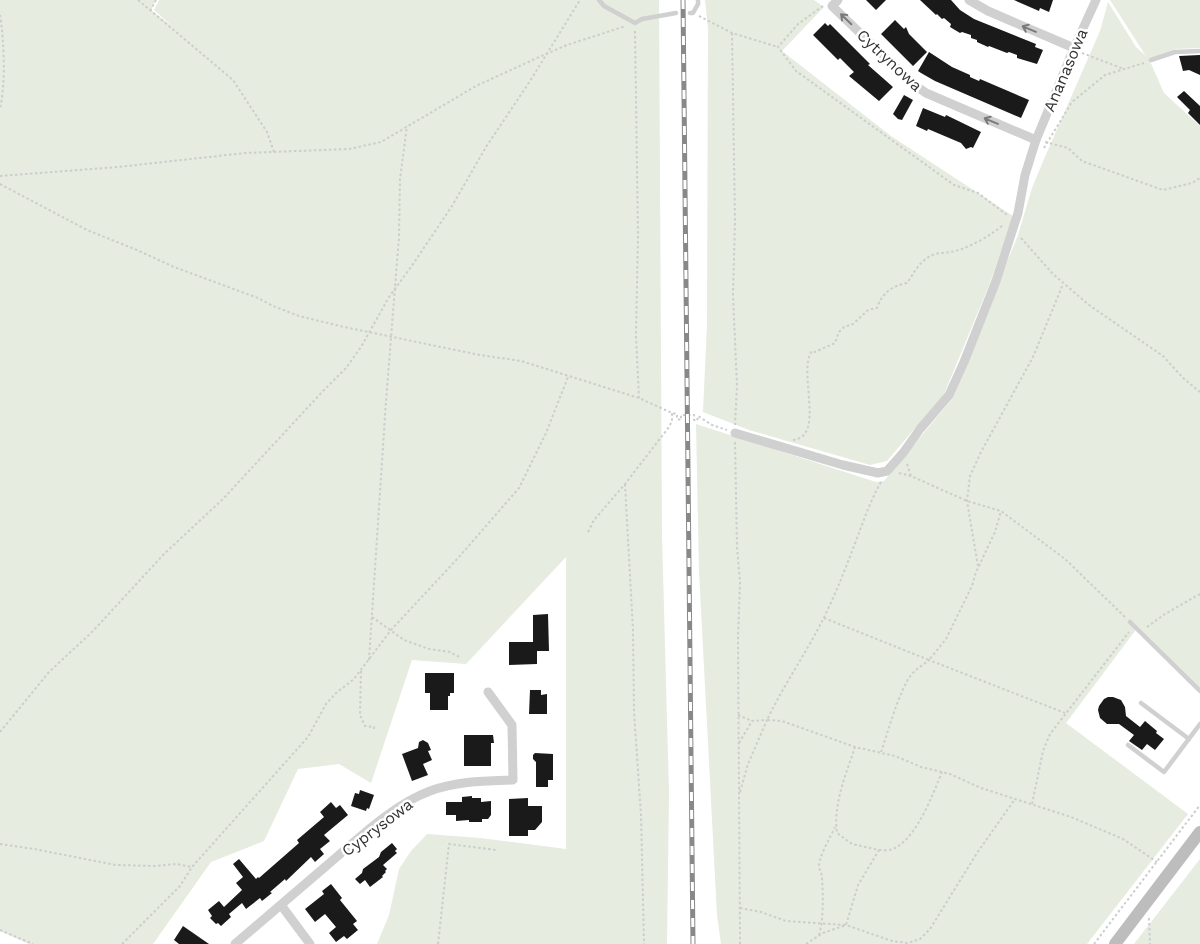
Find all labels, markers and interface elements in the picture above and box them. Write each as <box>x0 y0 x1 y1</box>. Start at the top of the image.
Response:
one-way arrow <box>839 13 852 25</box>
one-way arrow <box>1022 23 1037 33</box>
street label: Cytrynowa <box>853 25 926 95</box>
street label: Ananasowa <box>1039 26 1091 115</box>
one-way arrow <box>984 115 999 125</box>
street label: Cyprysowa <box>338 795 417 860</box>

